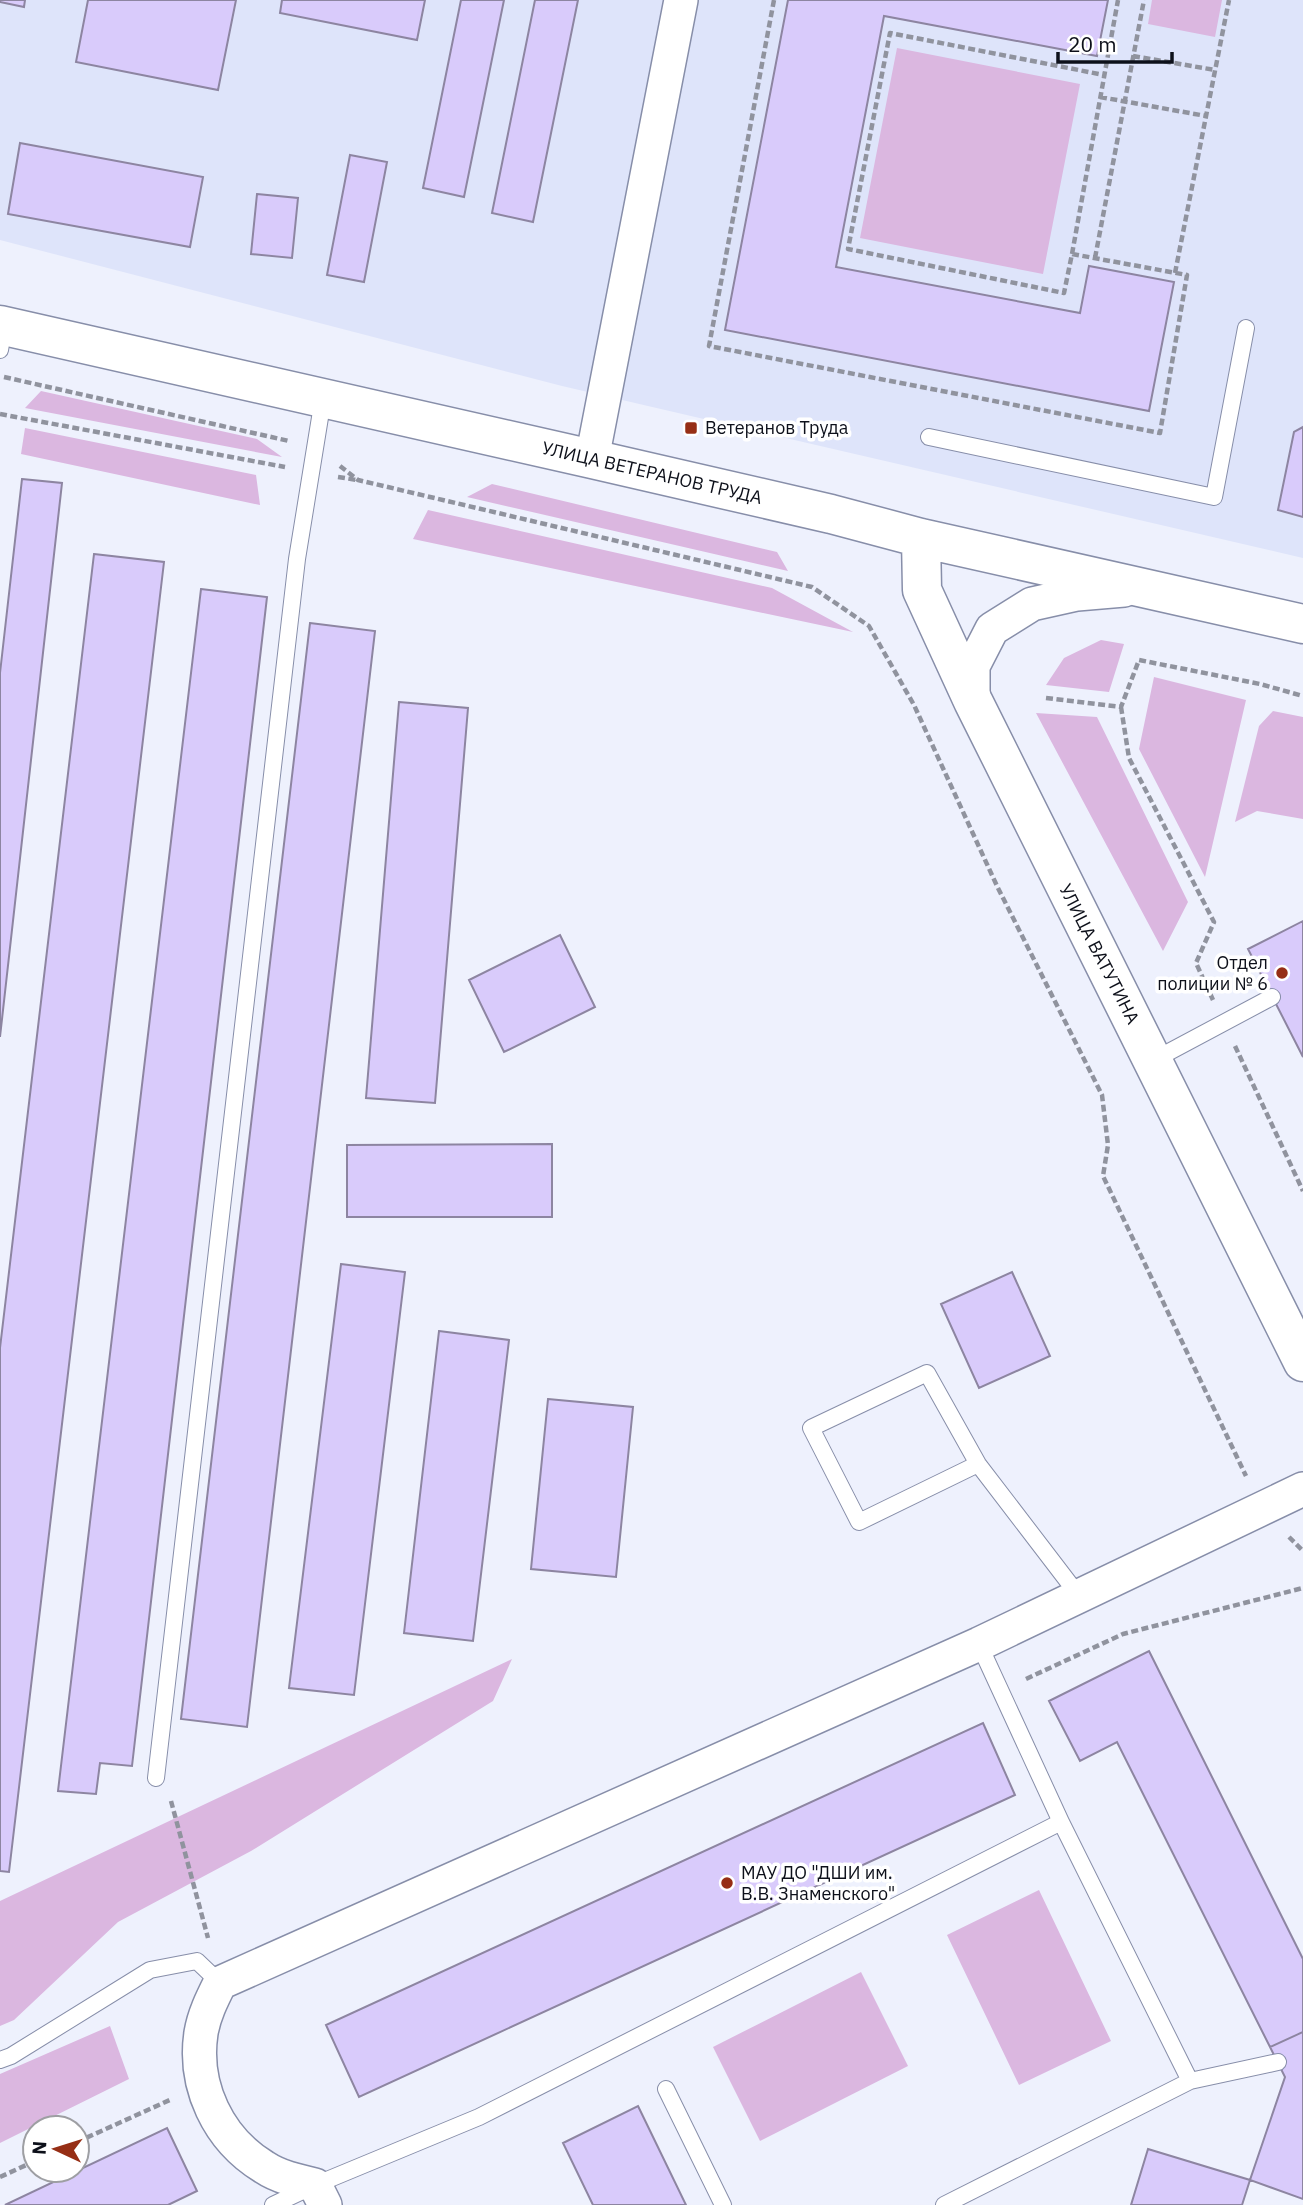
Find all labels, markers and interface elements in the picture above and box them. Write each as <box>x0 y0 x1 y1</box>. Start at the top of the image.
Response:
scale bar <box>1058 21 1172 65</box>
text: 20 m <box>1068 30 1117 58</box>
place label: Ветеранов Труда <box>705 416 849 439</box>
marker: Ветеранов Труда <box>683 420 699 436</box>
street label: УЛИЦА ВЕТЕРАНОВ ТРУДА <box>540 436 765 509</box>
street label: УЛИЦА ВАТУТИНА <box>1054 880 1145 1028</box>
place label: Отдел полиции № 6 <box>1157 951 1268 995</box>
marker: Отдел полиции № 6 <box>1274 965 1290 981</box>
place label: МАУ ДО "ДШИ им. В.В. Знаменского" <box>741 1861 895 1905</box>
marker: МАУ ДО "ДШИ им. В.В. Знаменского" <box>719 1875 735 1891</box>
north arrow <box>21 2114 91 2184</box>
text: N <box>27 2140 51 2156</box>

